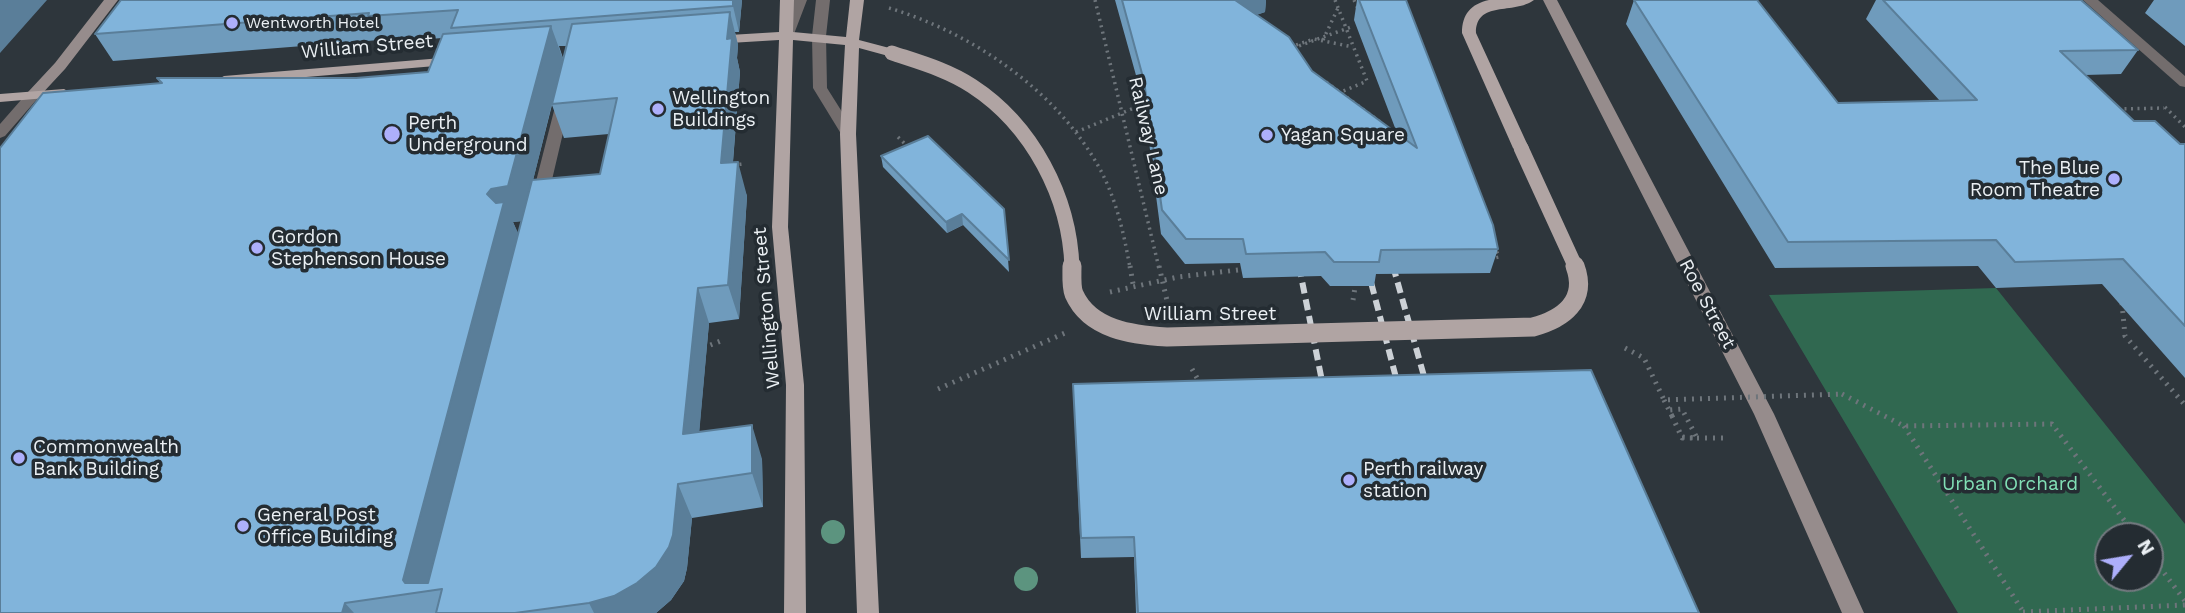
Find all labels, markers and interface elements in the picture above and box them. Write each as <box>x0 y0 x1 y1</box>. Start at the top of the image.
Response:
place label: Wentworth Hotel <box>246 13 379 33</box>
marker: Wentworth Hotel <box>224 15 240 31</box>
street label: William Street <box>300 30 434 64</box>
street label: Railway Lane <box>1123 75 1173 197</box>
place label: Wellington Buildings <box>672 87 770 131</box>
marker: Wellington Buildings <box>650 101 666 117</box>
place label: Perth Underground <box>408 112 528 156</box>
marker: Perth Underground <box>382 124 402 144</box>
place label: Yagan Square <box>1281 124 1405 146</box>
marker: Yagan Square <box>1259 127 1275 143</box>
place label: The Blue Room Theatre <box>1970 157 2100 201</box>
marker: The Blue Room Theatre <box>2106 171 2122 187</box>
place label: Gordon Stephenson House <box>271 226 446 270</box>
street label: Wellington Street <box>749 226 785 390</box>
marker: Gordon Stephenson House <box>249 240 265 256</box>
street label: Roe Street <box>1674 255 1740 353</box>
street label: William Street <box>1144 303 1276 325</box>
place label: Commonwealth Bank Building <box>33 436 179 480</box>
marker: Commonwealth Bank Building <box>11 450 27 466</box>
place label: Perth railway station <box>1363 458 1483 502</box>
marker: Perth railway station <box>1341 472 1357 488</box>
park label: Urban Orchard <box>1942 473 2078 495</box>
place label: General Post Office Building <box>257 504 393 548</box>
marker: General Post Office Building <box>235 518 251 534</box>
north arrow <box>2094 522 2164 592</box>
text: N <box>2132 535 2159 559</box>

